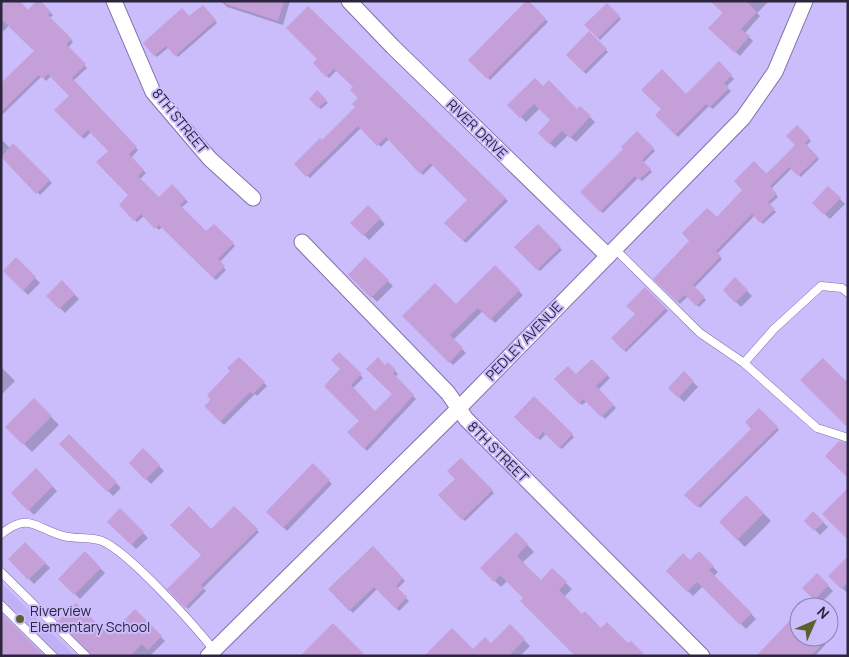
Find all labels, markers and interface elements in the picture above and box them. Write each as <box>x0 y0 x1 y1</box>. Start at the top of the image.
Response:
street label: 8TH STREET <box>148 84 213 158</box>
street label: RIVER DRIVE <box>443 95 512 163</box>
street label: PEDLEY AVENUE <box>481 297 566 384</box>
street label: 8TH STREET <box>464 417 533 487</box>
north arrow <box>789 597 839 647</box>
place label: Riverview Elementary School <box>30 601 150 636</box>
text: N <box>813 602 834 623</box>
marker: Riverview Elementary School <box>14 613 26 625</box>

